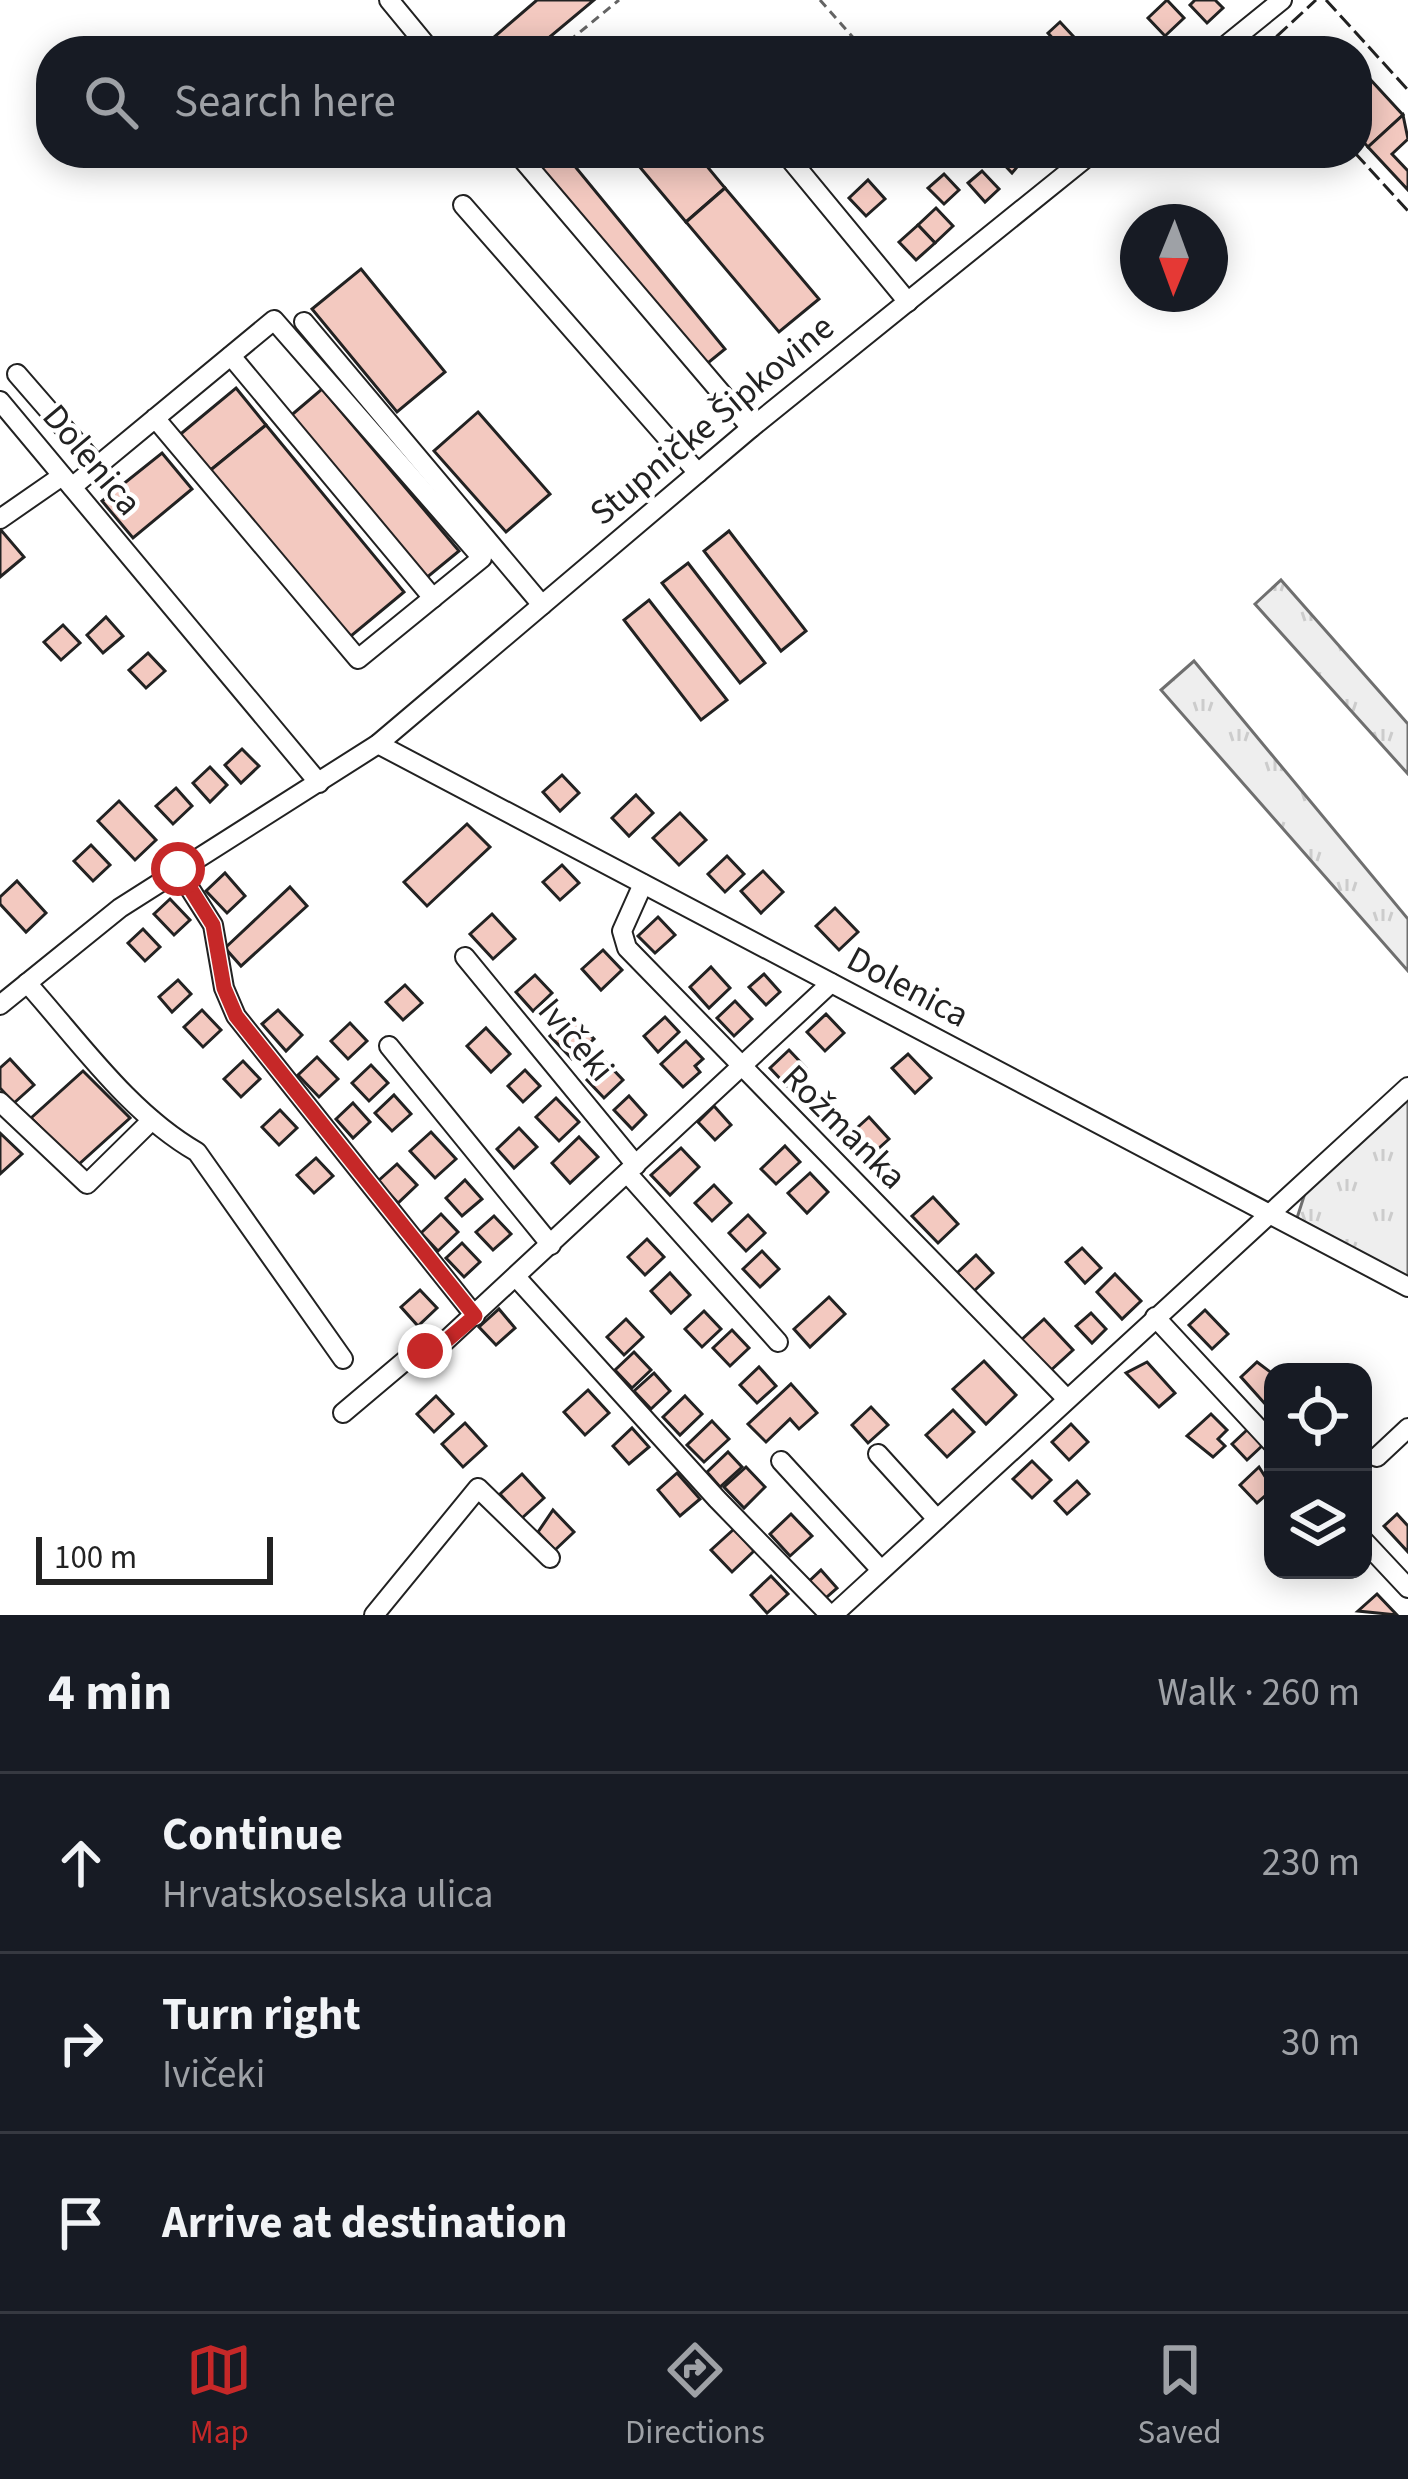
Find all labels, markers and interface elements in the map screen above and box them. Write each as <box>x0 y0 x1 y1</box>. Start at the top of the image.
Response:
search box <box>36 36 1372 168</box>
icon: search <box>78 69 144 135</box>
text: Search here <box>174 70 396 134</box>
north arrow <box>1120 204 1228 312</box>
street label: Stupničke Šipkovine <box>579 302 845 538</box>
street label: Dolenica <box>30 393 154 527</box>
route start <box>151 842 205 896</box>
street label: Dolenica <box>838 934 978 1040</box>
street label: Ivičeki <box>526 987 626 1093</box>
street label: Rožmanka <box>770 1053 918 1201</box>
route end <box>398 1324 452 1378</box>
map controls <box>1264 1363 1372 1579</box>
button: locate <box>1264 1363 1372 1471</box>
button: layers <box>1264 1471 1372 1579</box>
scale bar <box>36 1531 273 1584</box>
text: 100 m <box>54 1534 137 1581</box>
text: 4 min <box>48 1657 172 1729</box>
text: Walk · 260 m <box>1157 1665 1360 1721</box>
text: Continue <box>162 1803 343 1867</box>
icon: ahead <box>48 1830 114 1896</box>
text: 230 m <box>1262 1835 1360 1891</box>
text: Hrvatskoselska ulica <box>162 1867 493 1923</box>
text: Turn right <box>162 1983 361 2047</box>
icon: right <box>48 2010 114 2076</box>
text: 30 m <box>1281 2015 1360 2071</box>
text: Ivičeki <box>162 2047 265 2103</box>
icon: arrive <box>48 2190 114 2256</box>
text: Arrive at destination <box>162 2191 567 2255</box>
tab: Map <box>186 2337 252 2456</box>
tab: Directions <box>625 2337 765 2456</box>
tab: Saved <box>1137 2337 1222 2456</box>

